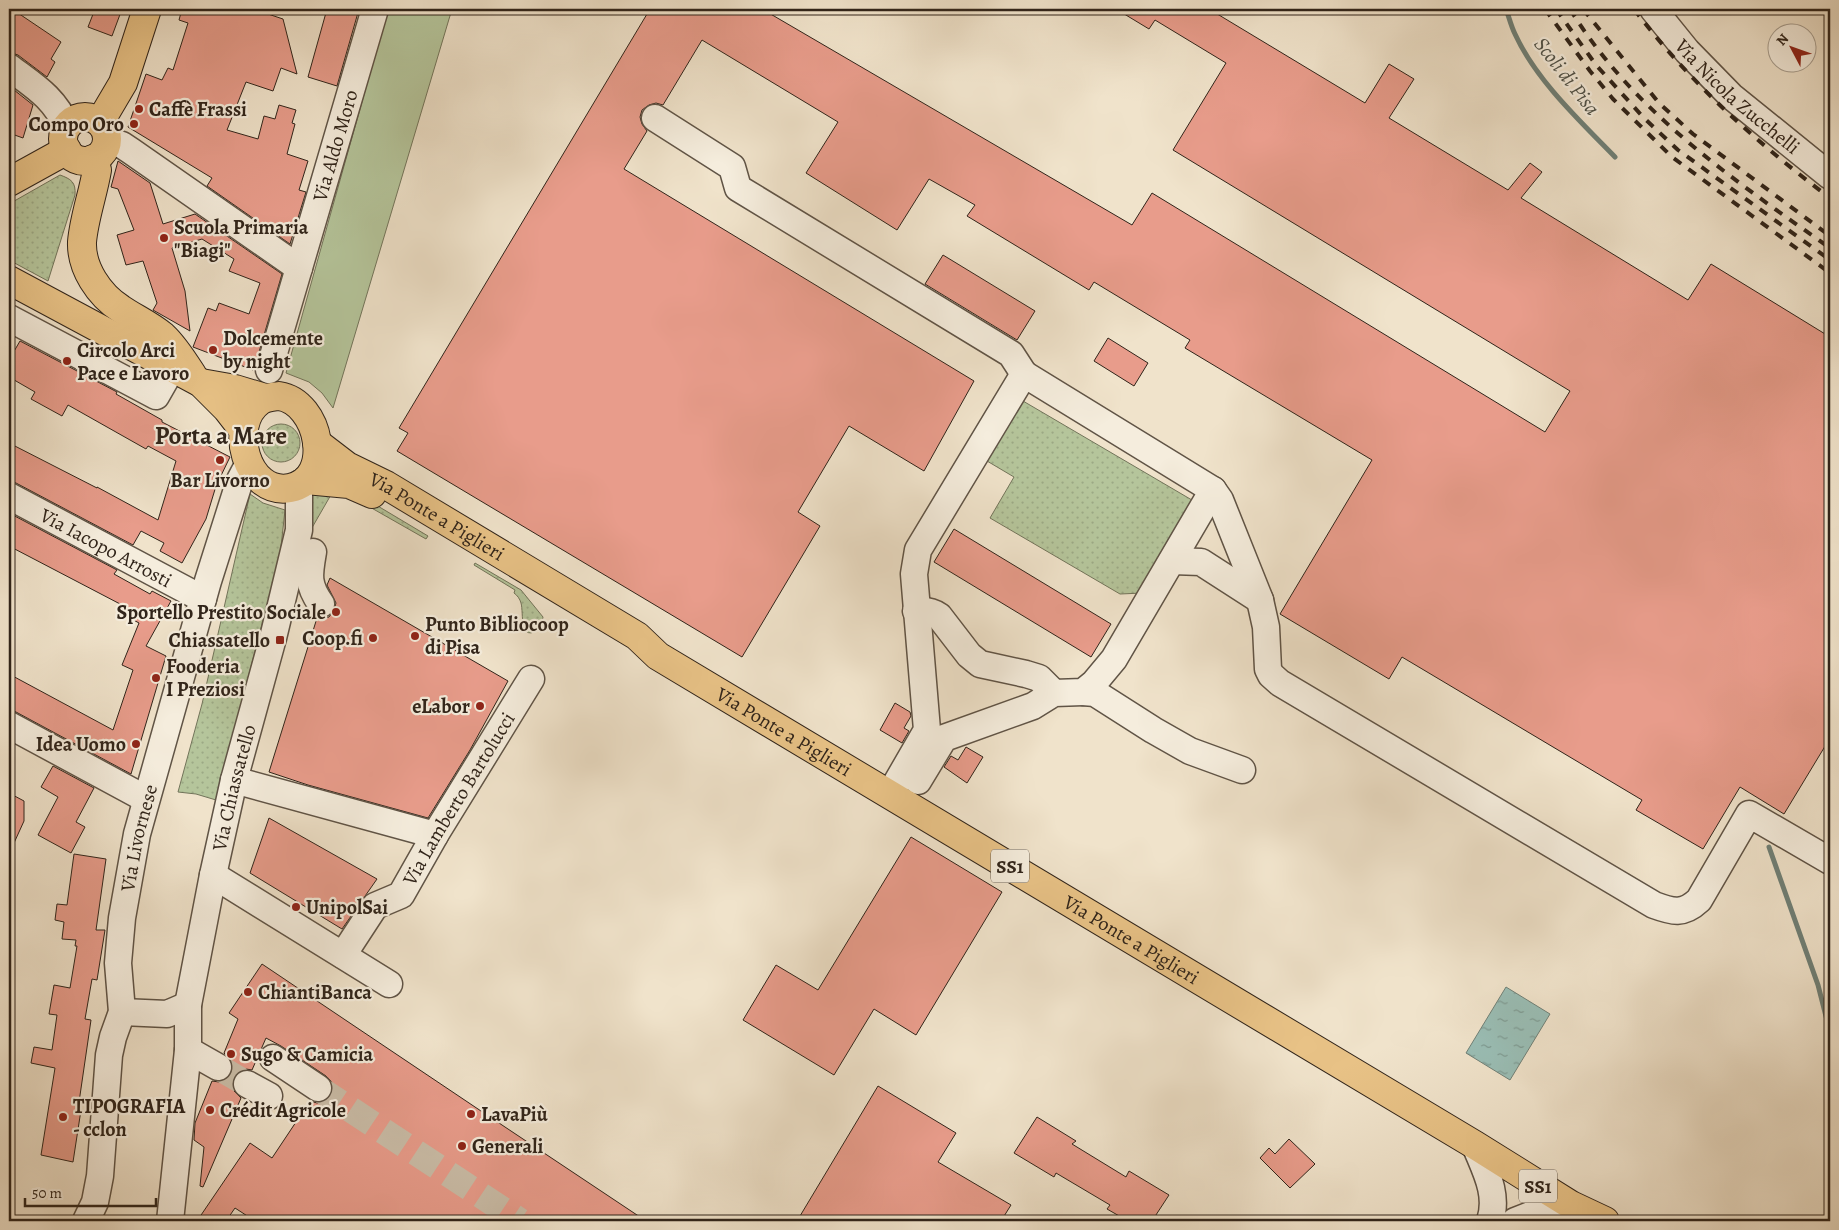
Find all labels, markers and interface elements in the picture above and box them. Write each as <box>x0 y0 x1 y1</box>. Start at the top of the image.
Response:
north arrow <box>1766 22 1816 72</box>
water label: Scoli di Pisa <box>1528 31 1607 121</box>
street label: Via Nicola Zucchelli <box>1672 32 1806 158</box>
street label: Via Aldo Moro <box>306 87 365 206</box>
place label: Caffè Frassi <box>149 96 247 123</box>
marker: Caffè Frassi <box>133 103 145 115</box>
place label: Compo Oro <box>29 111 124 138</box>
marker: Compo Oro <box>128 118 140 130</box>
place label: Scuola Primaria "Biagi" <box>174 214 309 264</box>
marker: Scuola Primaria "Biagi" <box>158 232 170 244</box>
place label: Dolcemente by night <box>222 325 323 375</box>
place label: Circolo Arci Pace e Lavoro <box>77 337 189 387</box>
marker: Dolcemente by night <box>207 344 219 356</box>
marker: Circolo Arci Pace e Lavoro <box>61 355 73 367</box>
district label: Porta a Mare <box>155 419 287 453</box>
marker: Bar Livorno <box>214 454 226 466</box>
street label: Via Ponte a Piglieri <box>364 465 510 567</box>
place label: Bar Livorno <box>170 467 270 494</box>
street label: Via Iacopo Arrosti <box>34 501 177 594</box>
place label: Sportello Prestito Sociale <box>117 599 326 626</box>
marker: Sportello Prestito Sociale <box>330 606 342 618</box>
place label: Punto Bibliocoop di Pisa <box>425 611 569 661</box>
place label: Coop.fi <box>302 625 363 652</box>
place label: Chiassatello <box>169 627 270 654</box>
marker: Punto Bibliocoop di Pisa <box>409 630 421 642</box>
marker: Coop.fi <box>367 632 379 644</box>
marker: Chiassatello <box>274 634 286 646</box>
place label: Fooderia I Preziosi <box>166 653 245 703</box>
marker: Fooderia I Preziosi <box>150 672 162 684</box>
street label: Via Ponte a Piglieri <box>710 680 857 783</box>
place label: eLabor <box>412 693 470 720</box>
marker: eLabor <box>474 700 486 712</box>
street label: Via Lamberto Bartolucci <box>396 707 521 891</box>
street label: Via Chiassatello <box>205 722 263 855</box>
place label: Idea Uomo <box>36 731 126 758</box>
marker: Idea Uomo <box>130 738 142 750</box>
street label: Via Livornese <box>114 781 164 895</box>
road number: SS1 <box>991 849 1029 882</box>
street label: Via Ponte a Piglieri <box>1058 888 1204 991</box>
place label: UnipolSai <box>306 894 388 921</box>
marker: UnipolSai <box>290 901 302 913</box>
place label: ChiantiBanca <box>258 979 372 1006</box>
marker: ChiantiBanca <box>242 986 254 998</box>
place label: Sugo & Camicia <box>241 1041 373 1068</box>
marker: Sugo & Camicia <box>225 1048 237 1060</box>
place label: TIPOGRAFIA - cclon <box>73 1093 186 1143</box>
place label: Crédit Agricole <box>220 1097 346 1124</box>
place label: LavaPiù <box>481 1101 548 1128</box>
marker: Crédit Agricole <box>204 1104 216 1116</box>
marker: LavaPiù <box>465 1108 477 1120</box>
marker: TIPOGRAFIA - cclon <box>57 1111 69 1123</box>
place label: Generali <box>472 1133 543 1160</box>
marker: Generali <box>456 1140 468 1152</box>
road number: SS1 <box>1519 1170 1557 1202</box>
scale bar <box>25 1175 156 1207</box>
text: 50 m <box>32 1183 62 1203</box>

